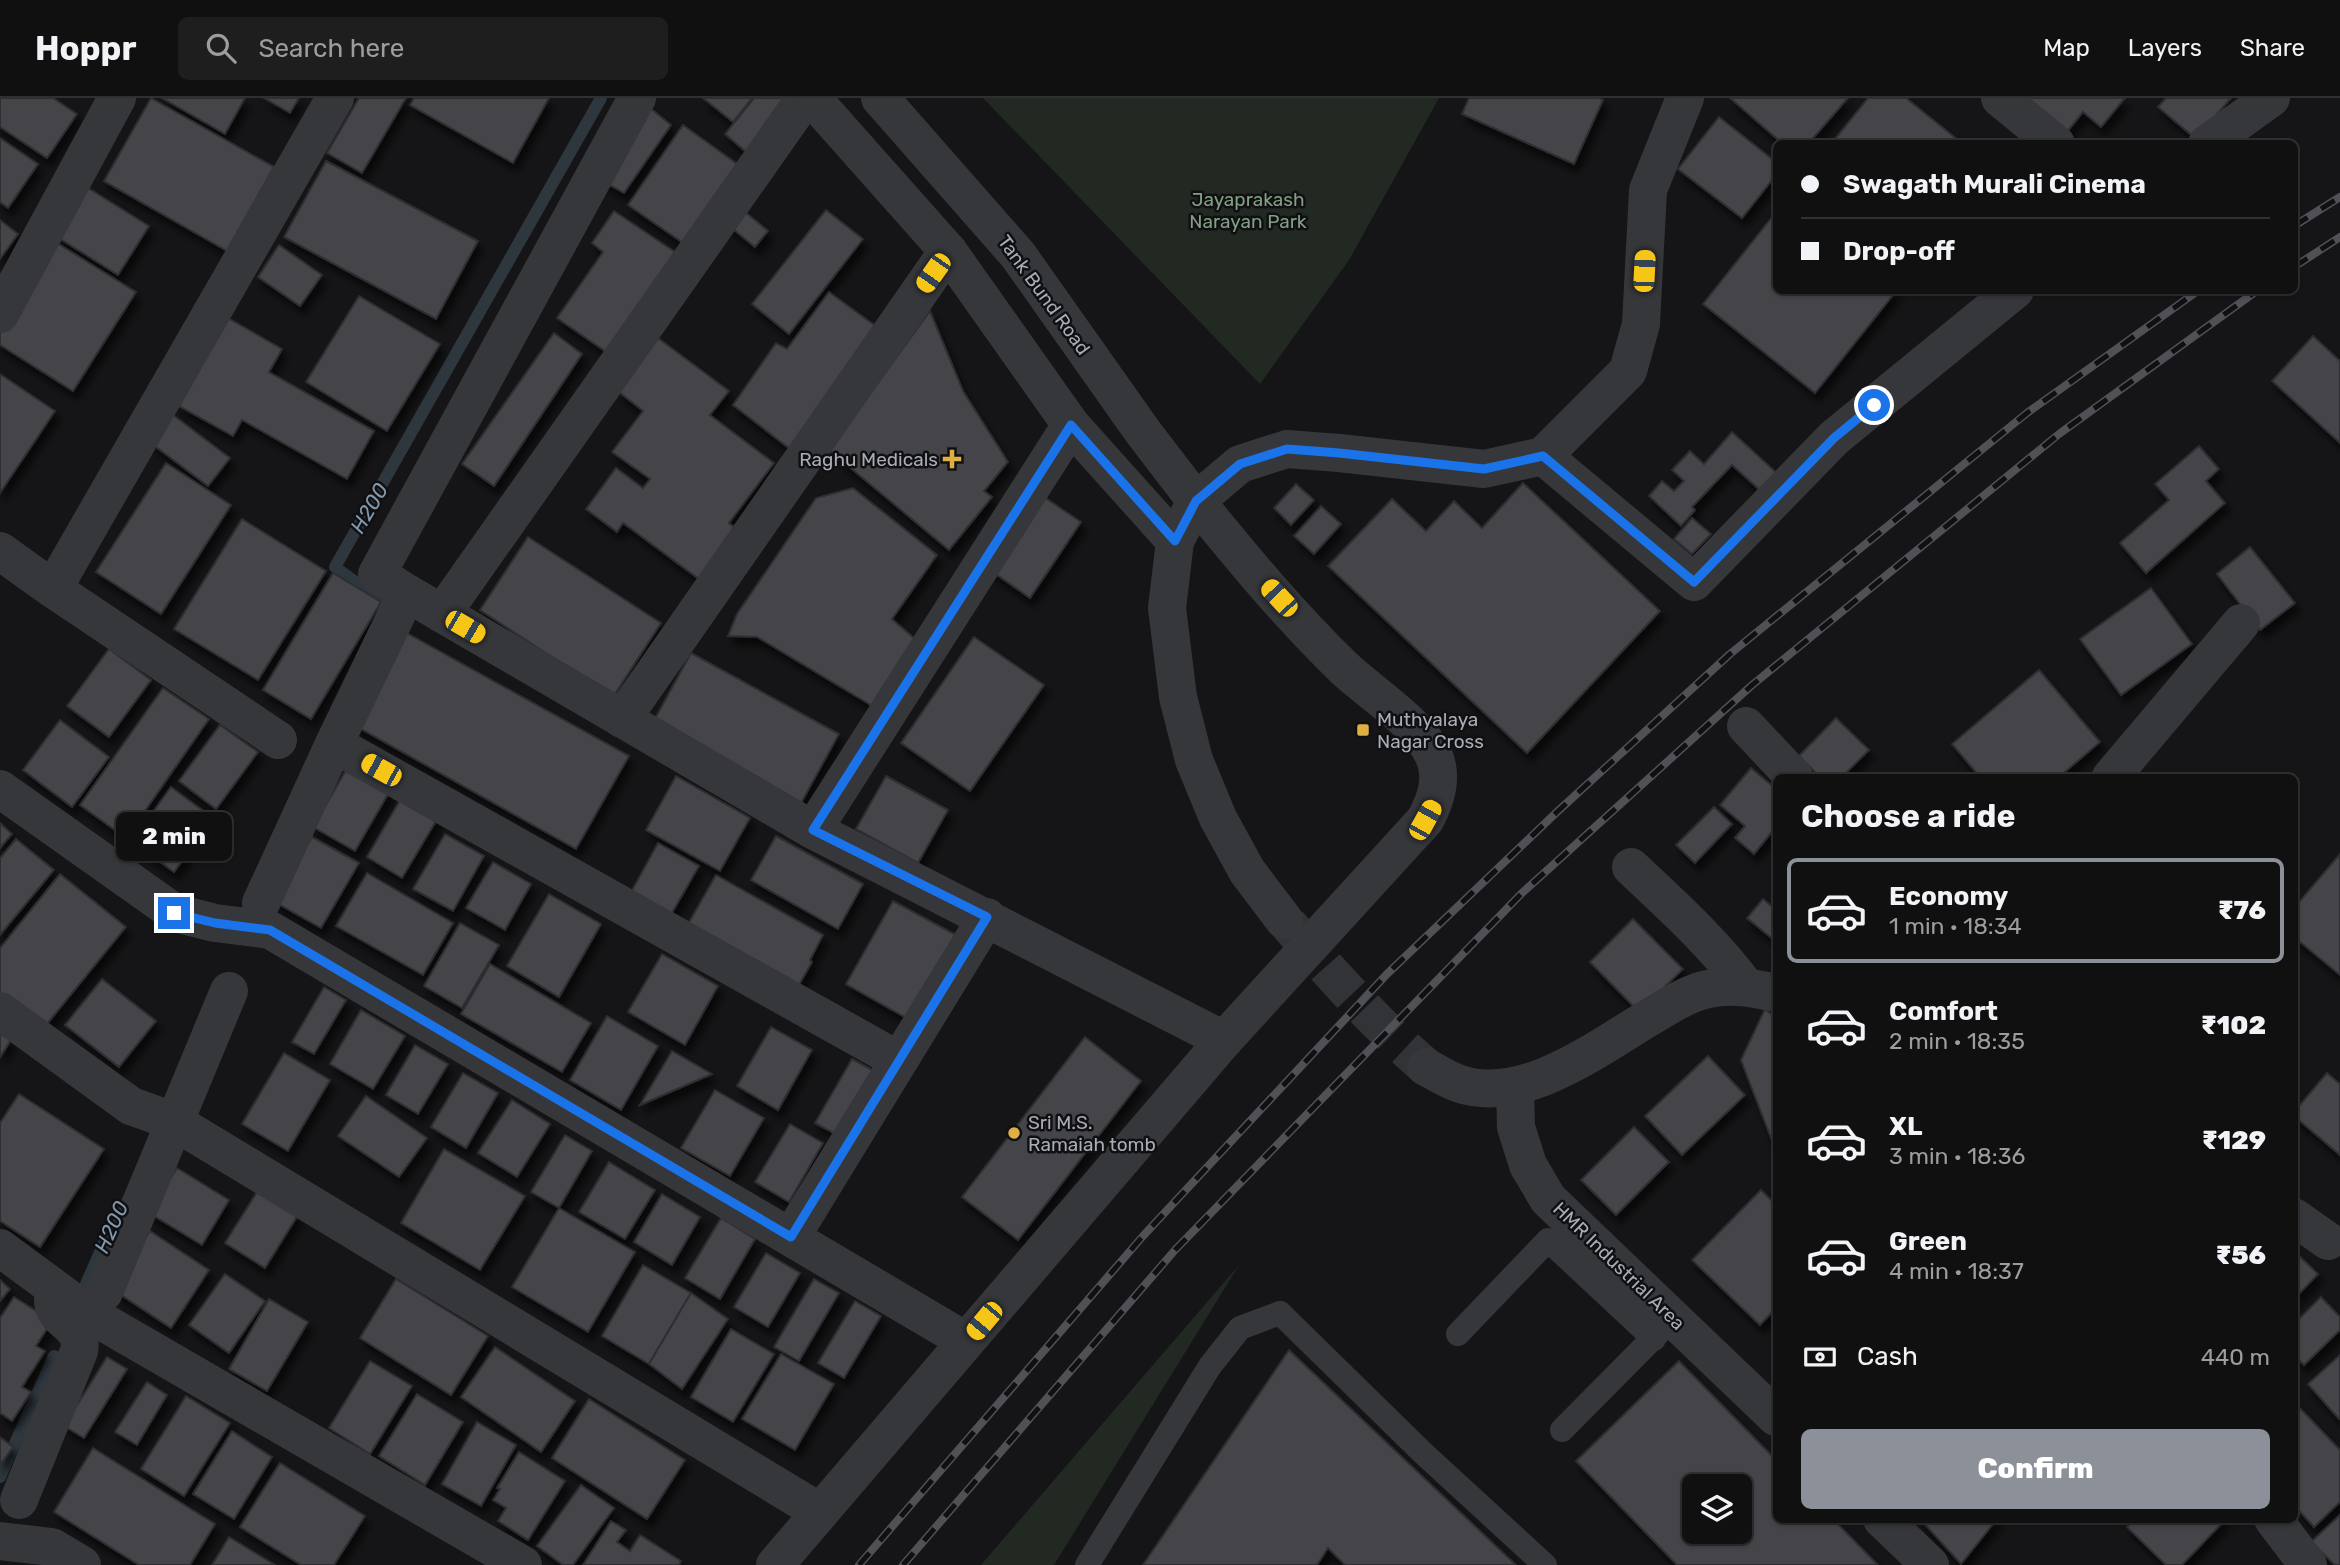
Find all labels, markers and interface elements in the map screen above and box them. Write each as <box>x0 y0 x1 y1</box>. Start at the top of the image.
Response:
search box <box>178 17 668 80</box>
text: Hoppr <box>35 29 136 68</box>
icon: search <box>202 29 240 67</box>
text: Search here <box>258 33 404 64</box>
text: Map <box>2043 34 2090 62</box>
text: Layers <box>2128 34 2202 62</box>
text: Share <box>2240 34 2305 62</box>
text: Swagath Murali Cinema <box>1843 169 2146 200</box>
park label: Jayaprakash Narayan Park <box>1189 188 1307 233</box>
street label: Tank Bund Road <box>993 231 1095 359</box>
text: Drop-off <box>1843 236 1955 267</box>
car <box>1633 249 1656 293</box>
car <box>913 250 954 296</box>
route start <box>1858 389 1890 421</box>
place label: Raghu Medicals <box>799 448 938 471</box>
marker: Raghu Medicals <box>944 451 960 467</box>
water label: H200 <box>345 478 393 538</box>
car <box>1257 575 1302 621</box>
car <box>442 607 489 647</box>
place label: Muthyalaya Nagar Cross <box>1377 708 1484 753</box>
marker: Muthyalaya Nagar Cross <box>1355 722 1371 738</box>
car <box>358 751 405 789</box>
car <box>1406 797 1445 843</box>
text: Choose a ride <box>1801 797 2015 835</box>
callout: 2 min <box>116 812 232 860</box>
text: 2 min <box>142 822 206 850</box>
icon: car <box>1805 879 1868 942</box>
text: Economy <box>1889 881 2008 912</box>
text: ₹76 <box>2218 895 2266 926</box>
route end <box>158 897 190 929</box>
text: 1 min · 18:34 <box>1889 912 2022 940</box>
icon: car <box>1805 994 1868 1057</box>
text: Comfort <box>1889 996 1998 1027</box>
text: ₹102 <box>2201 1010 2266 1041</box>
text: 2 min · 18:35 <box>1889 1027 2025 1055</box>
icon: car <box>1805 1109 1868 1172</box>
place label: Sri M.S. Ramaiah tomb <box>1028 1111 1156 1156</box>
text: XL <box>1889 1111 1922 1142</box>
marker: Sri M.S. Ramaiah tomb <box>1006 1125 1022 1141</box>
text: ₹129 <box>2202 1125 2266 1156</box>
text: 3 min · 18:36 <box>1889 1142 2025 1170</box>
water label: H200 <box>89 1197 133 1257</box>
street label: HMR Industrial Area <box>1548 1197 1690 1335</box>
icon: car <box>1805 1224 1868 1287</box>
text: Green <box>1889 1226 1967 1257</box>
text: ₹56 <box>2215 1240 2266 1271</box>
text: 4 min · 18:37 <box>1889 1257 2024 1285</box>
car <box>963 1298 1006 1344</box>
icon: cash <box>1801 1338 1839 1376</box>
text: Cash <box>1857 1341 1918 1372</box>
text: 440 m <box>2201 1343 2270 1371</box>
button: Confirm <box>1801 1429 2270 1509</box>
map controls <box>1682 1474 1752 1544</box>
button: layers <box>1682 1474 1752 1544</box>

